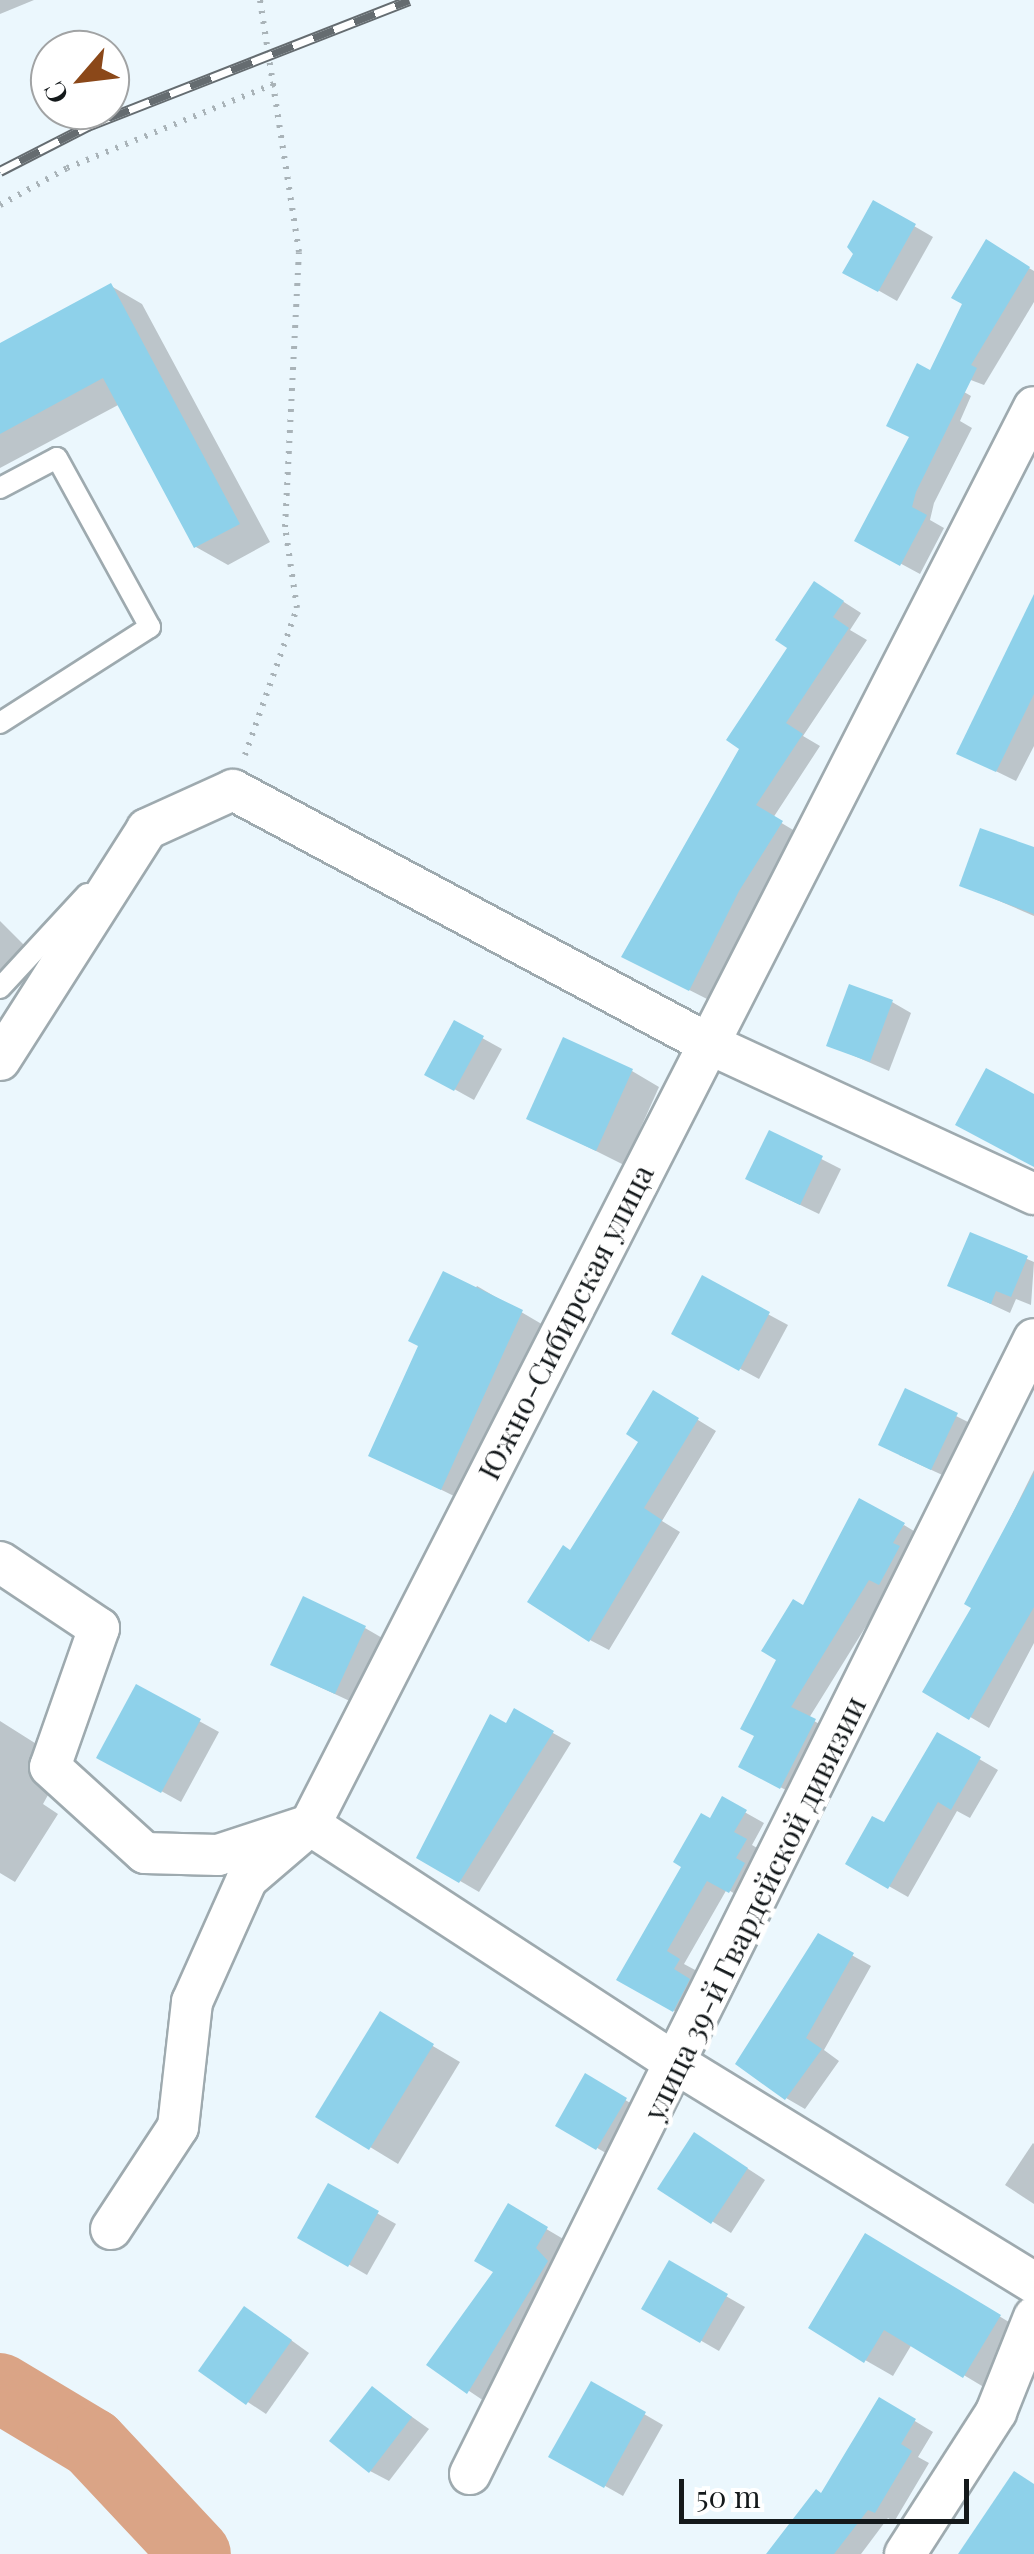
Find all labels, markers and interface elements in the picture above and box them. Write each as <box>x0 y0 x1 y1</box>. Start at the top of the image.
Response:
north arrow <box>30 30 130 130</box>
text: С <box>34 76 76 111</box>
street label: Южно-Сибирская улица <box>470 1159 660 1485</box>
street label: улица 39-й Гвардейской дивизии <box>635 1690 873 2126</box>
scale bar <box>684 2459 974 2521</box>
text: 50 m <box>696 2476 761 2516</box>

